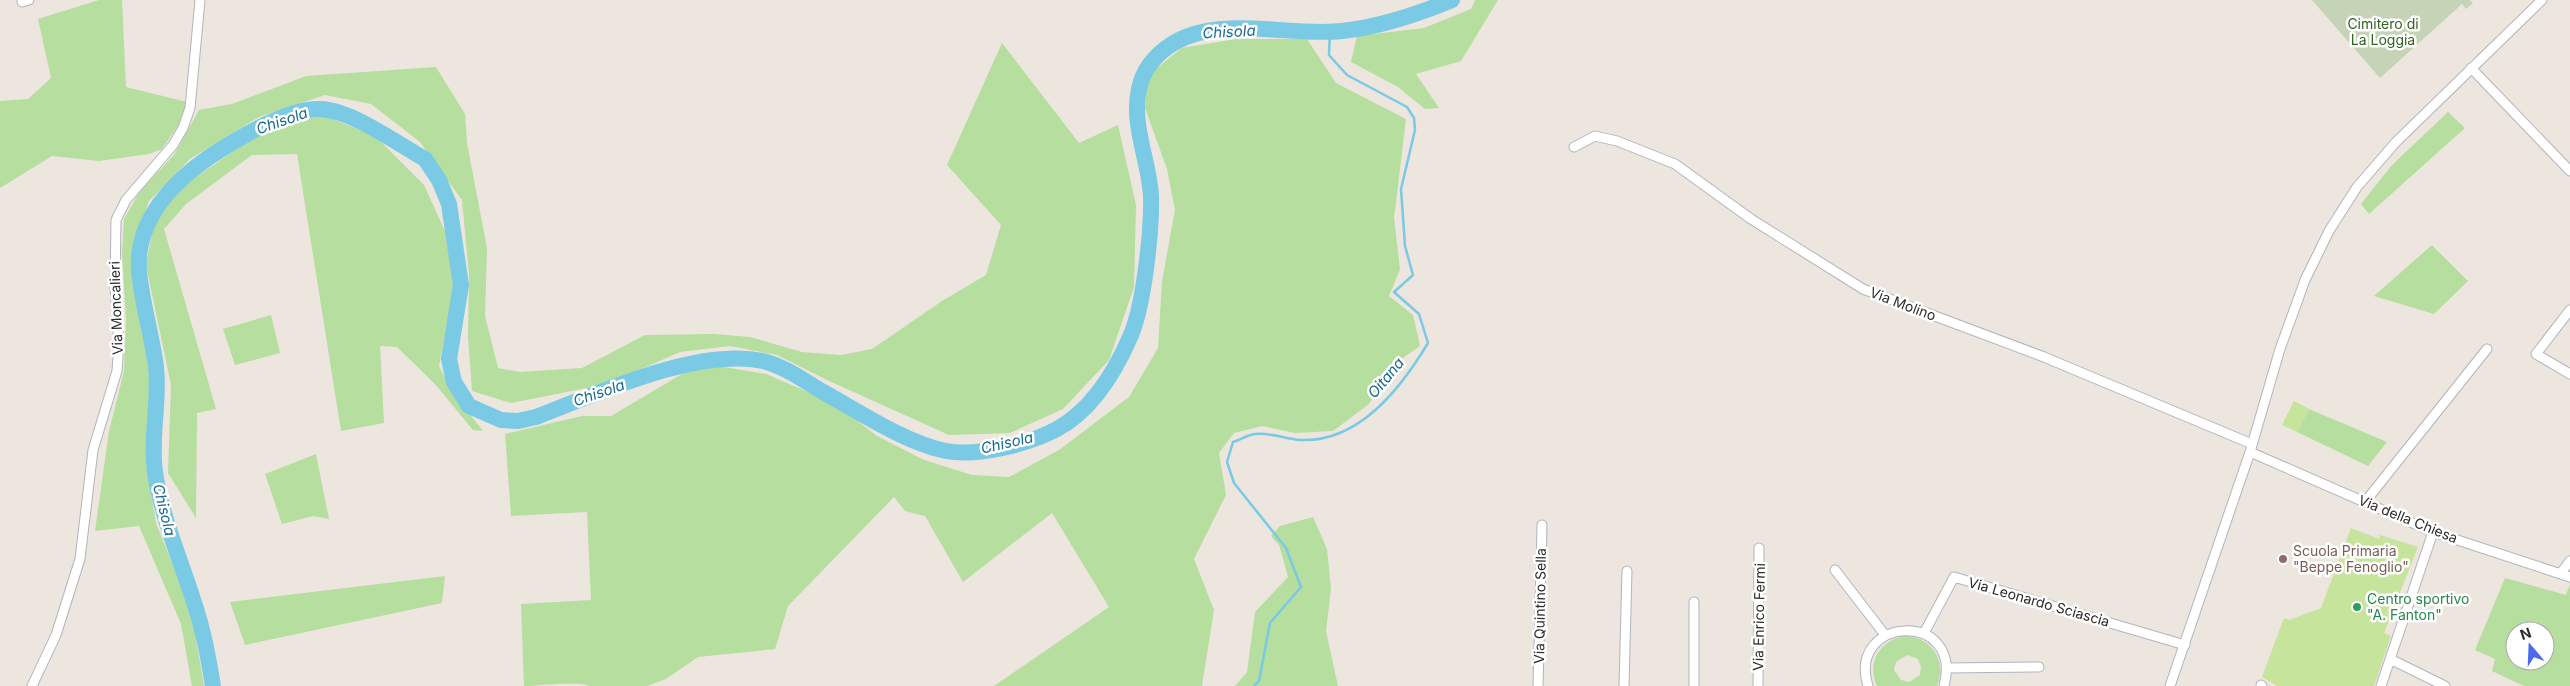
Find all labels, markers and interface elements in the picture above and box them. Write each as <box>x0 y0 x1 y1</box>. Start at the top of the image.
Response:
park label: Cimitero di La Loggia <box>2347 15 2419 48</box>
water label: Chisola <box>1202 21 1256 42</box>
water label: Chisola <box>254 103 310 138</box>
street label: Via Moncalieri <box>105 261 126 355</box>
street label: Via Molino <box>1868 283 1939 324</box>
water label: Oitana <box>1363 354 1408 402</box>
water label: Chisola <box>571 375 627 410</box>
water label: Chisola <box>979 427 1035 458</box>
water label: Chisola <box>149 482 180 538</box>
street label: Via della Chiesa <box>2356 491 2460 546</box>
place label: Scuola Primaria "Beppe Fenoglio" <box>2293 542 2409 575</box>
street label: Via Quintino Sella <box>1530 548 1549 664</box>
marker: Scuola Primaria "Beppe Fenoglio" <box>2277 553 2289 565</box>
street label: Via Enrico Fermi <box>1749 563 1768 671</box>
street label: Via Leonardo Sciascia <box>1966 573 2112 630</box>
place label: Centro sportivo "A. Fanton" <box>2367 590 2469 623</box>
marker: Centro sportivo "A. Fanton" <box>2351 601 2363 613</box>
north arrow <box>2505 621 2555 671</box>
text: N <box>2518 623 2533 643</box>

